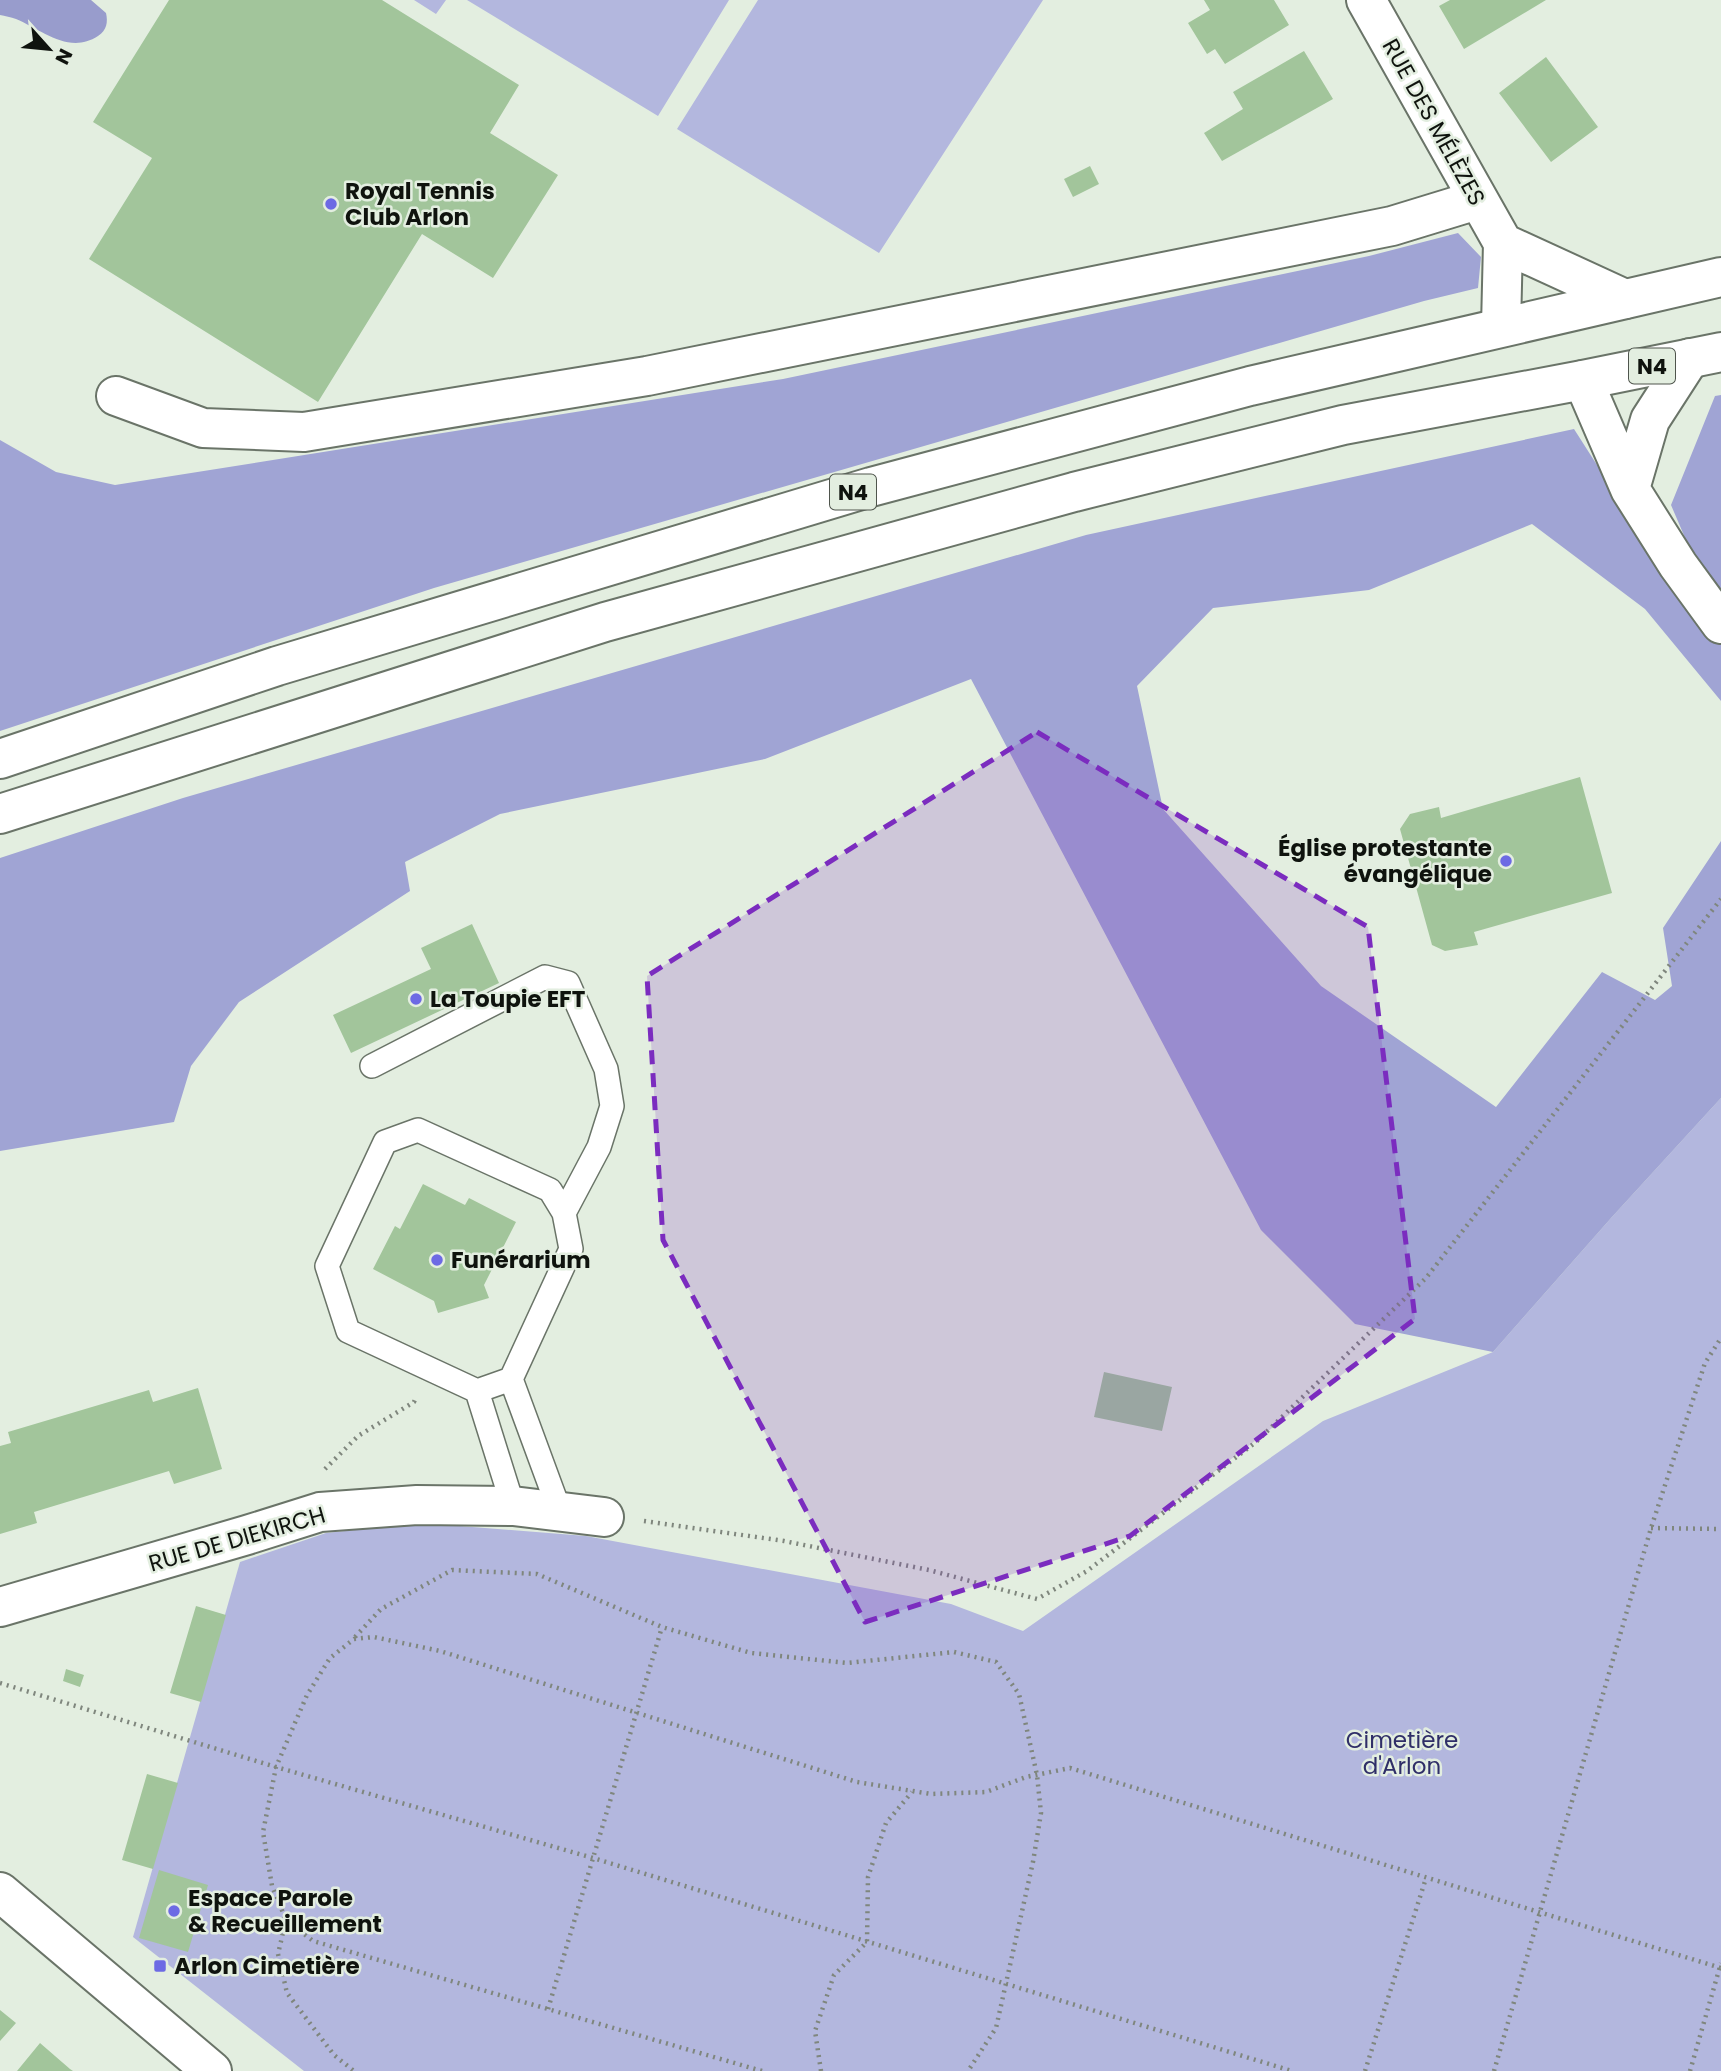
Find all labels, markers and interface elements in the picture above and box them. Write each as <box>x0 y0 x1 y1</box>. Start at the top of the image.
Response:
north arrow <box>14 14 84 84</box>
street label: RUE DES MÉLÈZES <box>1375 33 1493 211</box>
text: N <box>48 44 79 69</box>
place label: Royal Tennis Club Arlon <box>345 175 495 233</box>
marker: Royal Tennis Club Arlon <box>323 196 339 212</box>
road number: N4 <box>1629 348 1675 384</box>
road number: N4 <box>830 475 876 510</box>
place label: Église protestante évangélique <box>1278 832 1492 890</box>
marker: Église protestante évangélique <box>1498 853 1514 869</box>
place label: La Toupie EFT <box>430 983 586 1015</box>
marker: La Toupie EFT <box>408 991 424 1007</box>
place label: Funérarium <box>451 1244 591 1276</box>
marker: Funérarium <box>429 1252 445 1268</box>
street label: RUE DE DIEKIRCH <box>145 1498 329 1580</box>
park label: Cimetière d'Arlon <box>1346 1724 1458 1782</box>
place label: Espace Parole & Recueillement <box>188 1882 382 1940</box>
marker: Espace Parole & Recueillement <box>166 1903 182 1919</box>
place label: Arlon Cimetière <box>174 1950 360 1982</box>
marker: Arlon Cimetière <box>152 1958 168 1974</box>

